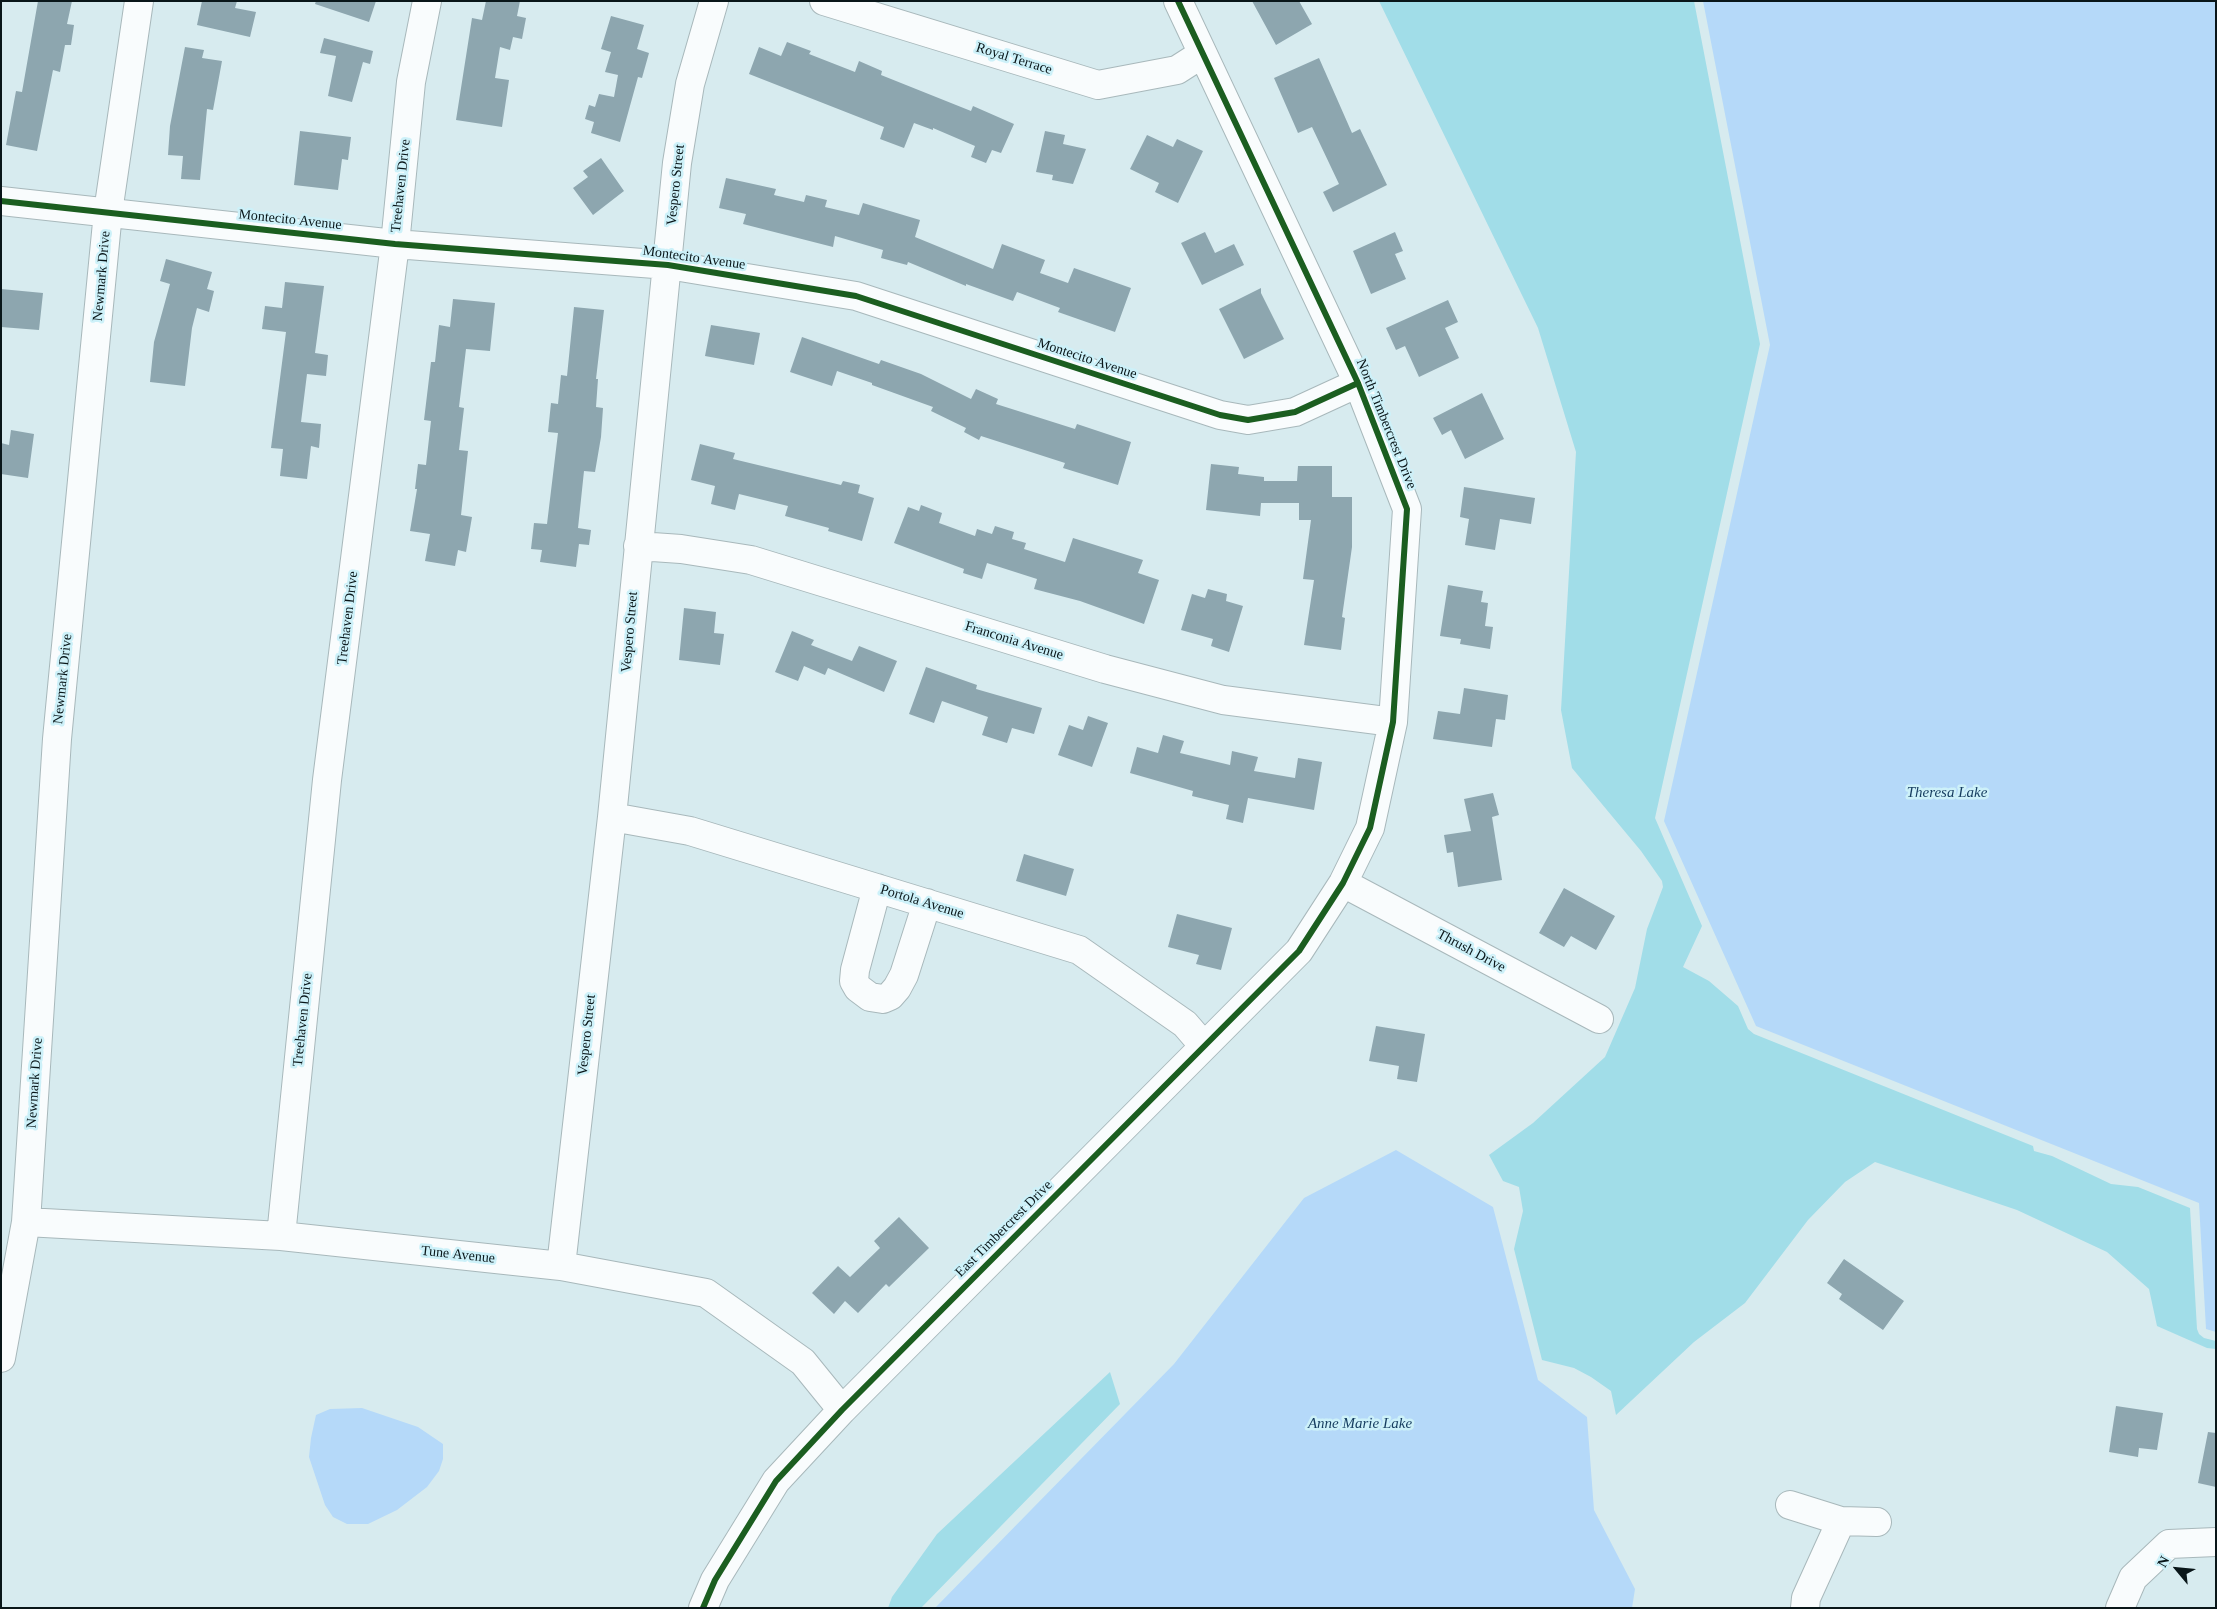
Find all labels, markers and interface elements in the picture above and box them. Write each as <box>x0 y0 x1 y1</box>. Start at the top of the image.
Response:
street label: Royal Terrace <box>974 39 1054 79</box>
street label: Treehaven Drive <box>388 138 414 234</box>
street label: Vespero Street <box>663 144 689 226</box>
street label: Montecito Avenue <box>238 206 342 234</box>
street label: Newmark Drive <box>90 230 114 322</box>
street label: Montecito Avenue <box>642 242 746 274</box>
street label: Montecito Avenue <box>1035 335 1139 383</box>
street label: North Timbercrest Drive <box>1352 357 1420 491</box>
street label: Treehaven Drive <box>334 570 362 666</box>
street label: Vespero Street <box>618 591 642 673</box>
street label: Franconia Avenue <box>963 618 1065 664</box>
street label: Newmark Drive <box>50 633 76 725</box>
water label: Theresa Lake <box>1907 784 1987 802</box>
street label: Portola Avenue <box>878 881 966 923</box>
street label: Thrush Drive <box>1434 926 1508 976</box>
street label: Treehaven Drive <box>290 972 316 1068</box>
street label: Vespero Street <box>574 994 600 1076</box>
street label: Newmark Drive <box>23 1037 47 1129</box>
street label: East Timbercrest Drive <box>952 1177 1056 1281</box>
street label: Tune Avenue <box>420 1243 496 1267</box>
water label: Anne Marie Lake <box>1308 1415 1412 1433</box>
north arrow <box>2152 1544 2202 1594</box>
text: N <box>2154 1554 2172 1570</box>

